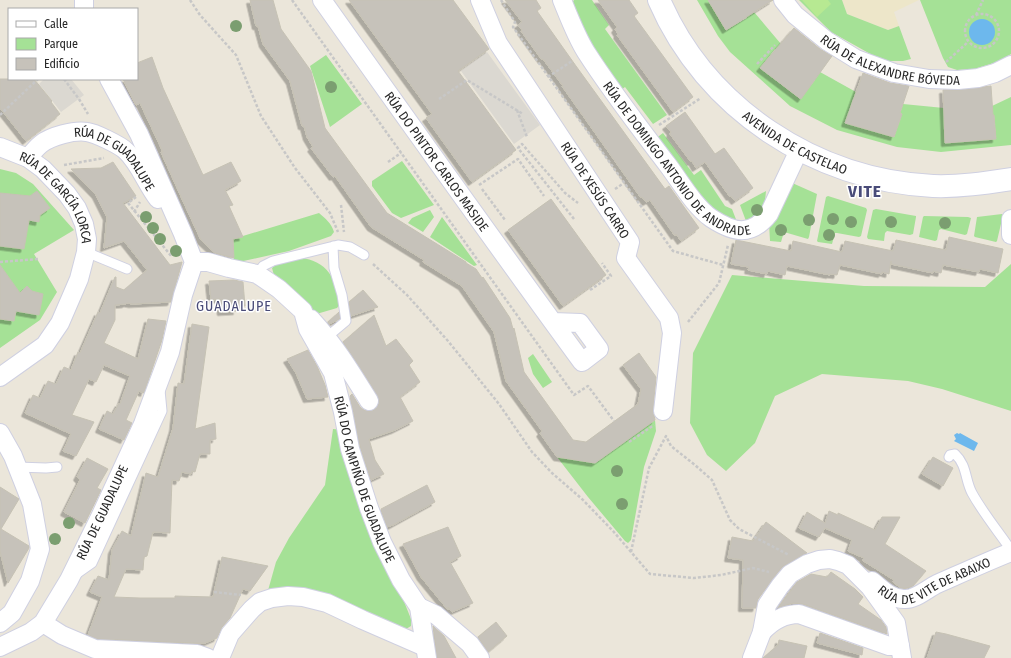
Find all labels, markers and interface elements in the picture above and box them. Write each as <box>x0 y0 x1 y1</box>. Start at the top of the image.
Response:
legend <box>8 8 138 80</box>
text: Calle <box>44 17 68 31</box>
street label: RÚA DE ALEXANDRE BÓVEDA <box>817 32 960 88</box>
text: Parque <box>44 37 78 51</box>
text: Edificio <box>44 57 80 71</box>
street label: RÚA DE DOMINGO ANTONIO DE ANDRADE <box>600 79 752 238</box>
street label: RÚA DO PINTOR CARLOS MASIDE <box>381 89 492 234</box>
street label: AVENIDA DE CASTELAO <box>740 108 849 177</box>
street label: RÚA DE GUADALUPE <box>73 124 158 194</box>
street label: RÚA DE XESÚS CARRO <box>558 139 632 241</box>
street label: RÚA DE GARCÍA LORCA <box>17 149 94 244</box>
district label: VITE <box>847 181 882 202</box>
district label: GUADALUPE <box>196 298 272 315</box>
street label: RÚA DO CAMPIÑO DE GUADALUPE <box>331 394 398 565</box>
street label: RÚA DE GUADALUPE <box>73 463 131 562</box>
street label: RÚA DE VITE DE ABAIXO <box>875 554 993 607</box>

